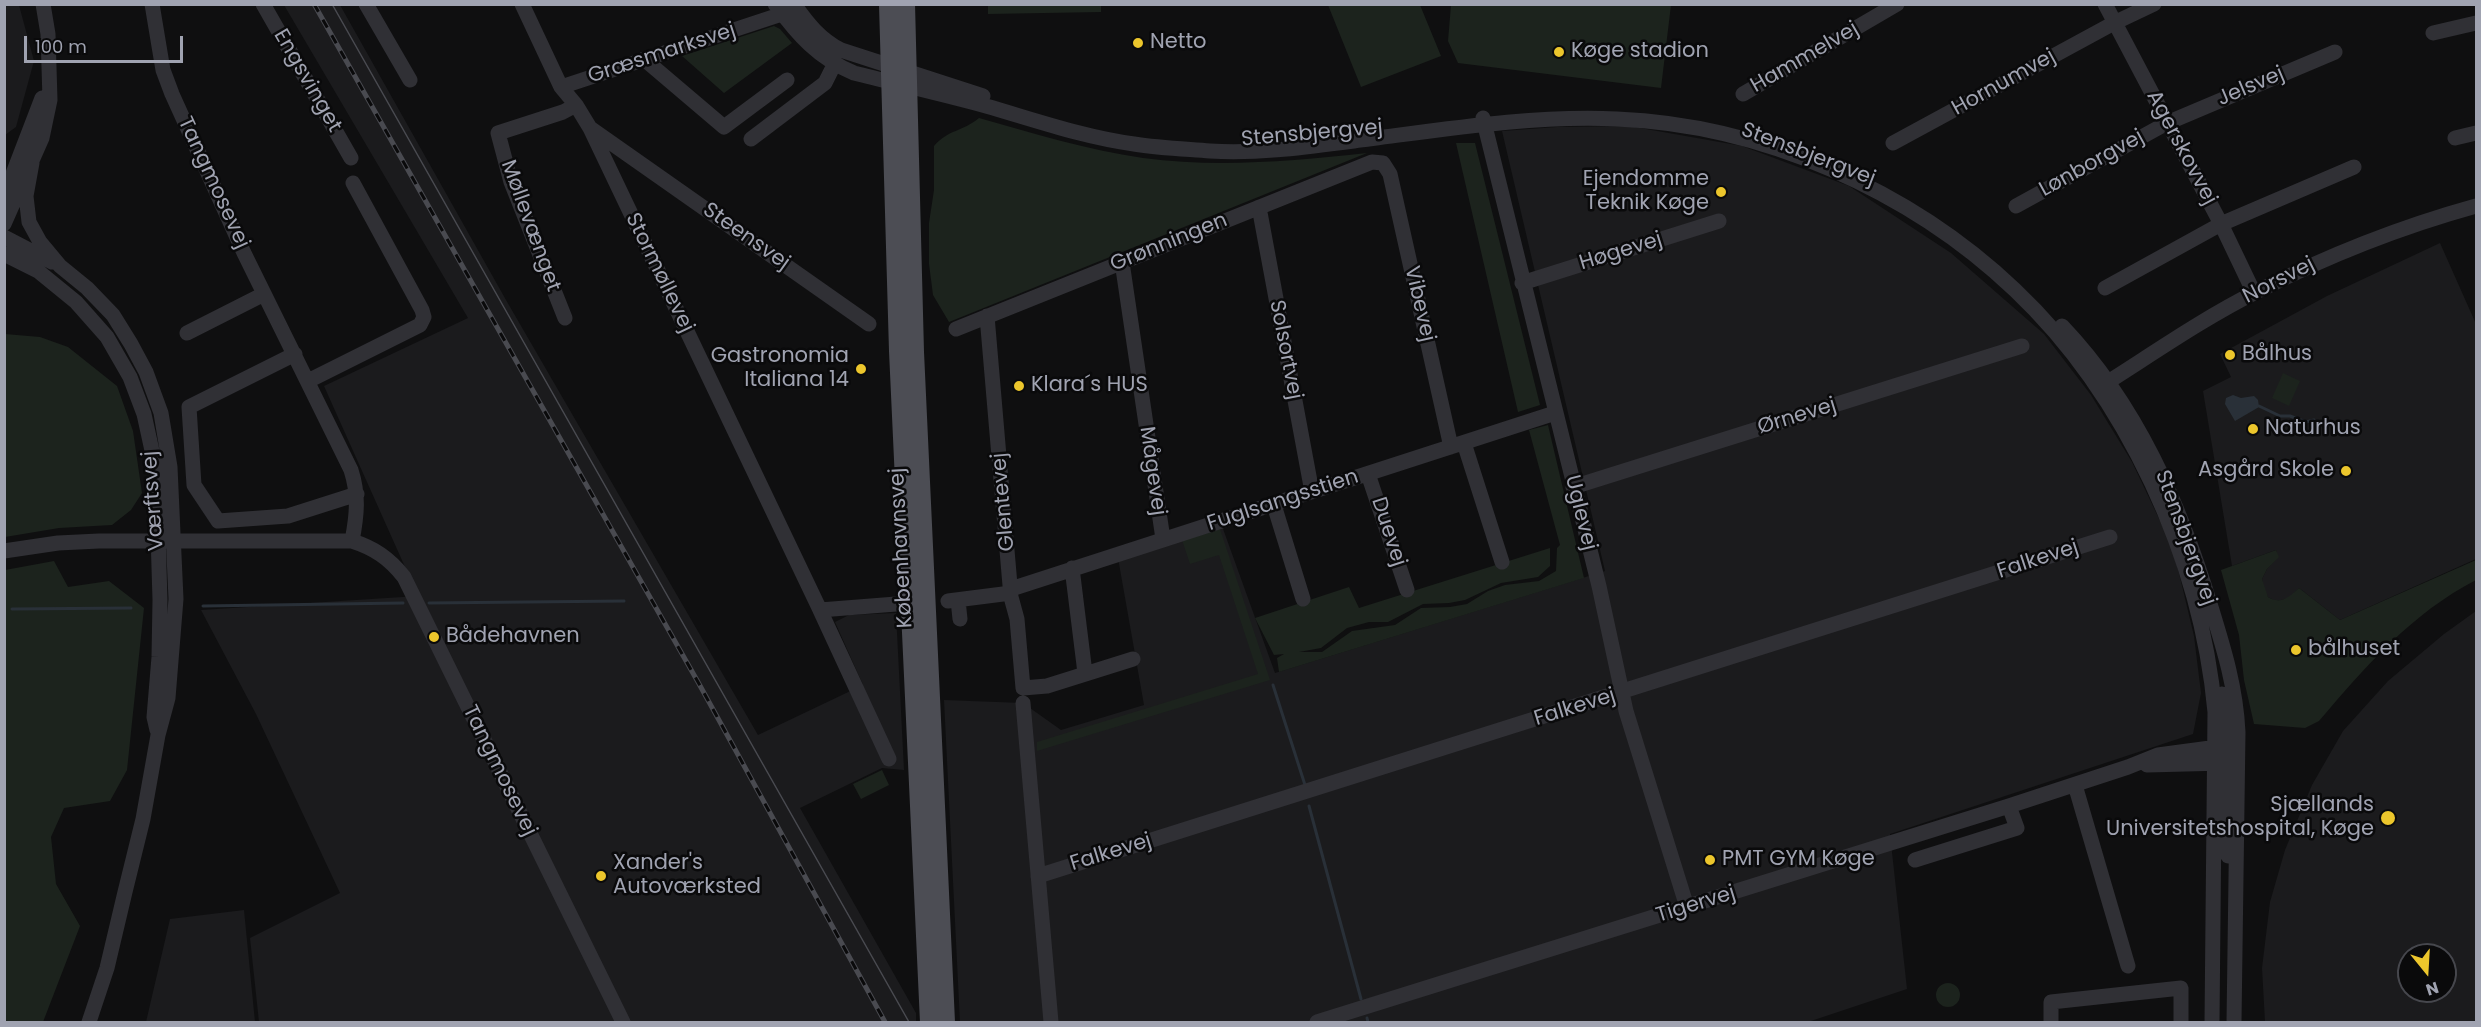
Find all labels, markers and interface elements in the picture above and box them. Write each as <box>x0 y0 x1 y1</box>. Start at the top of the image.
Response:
street label: Hammelvej <box>1747 17 1863 99</box>
street label: Græsmarksvej <box>585 18 739 90</box>
scale bar <box>27 24 186 62</box>
street label: Engsvinget <box>267 25 347 137</box>
place label: Netto <box>1150 30 1207 56</box>
text: 100 m <box>35 34 87 59</box>
marker: Netto <box>1131 36 1145 50</box>
place label: Køge stadion <box>1571 39 1709 65</box>
street label: Hornumvej <box>1948 44 2060 122</box>
marker: Køge stadion <box>1552 45 1566 59</box>
street label: Jelsvej <box>2214 62 2288 112</box>
street label: Agerskovvej <box>2140 86 2222 210</box>
street label: Tangmosevej <box>172 113 254 253</box>
street label: Stensbjergvej <box>1240 115 1384 153</box>
street label: Stensbjergvej <box>1737 118 1879 192</box>
street label: Lønborgvej <box>2035 125 2149 203</box>
street label: Møllevænget <box>495 157 565 295</box>
place label: Ejendomme Teknik Køge <box>1583 167 1709 217</box>
marker: Ejendomme Teknik Køge <box>1714 185 1728 199</box>
street label: Steensvej <box>698 198 794 276</box>
street label: Grønningen <box>1107 208 1231 278</box>
street label: Stormøllevej <box>619 209 699 337</box>
street label: Høgevej <box>1577 227 1665 277</box>
street label: Norsvej <box>2239 252 2319 310</box>
street label: Vibevej <box>1398 264 1440 344</box>
street label: Solsortvej <box>1263 298 1307 402</box>
place label: Bålhus <box>2242 342 2312 368</box>
place label: Gastronomia Italiana 14 <box>711 344 849 394</box>
marker: Bålhus <box>2223 348 2237 362</box>
marker: Gastronomia Italiana 14 <box>854 362 868 376</box>
place label: Klara´s HUS <box>1031 373 1148 399</box>
marker: Klara´s HUS <box>1012 379 1026 393</box>
street label: Ørnevej <box>1755 393 1839 441</box>
place label: Naturhus <box>2265 416 2361 442</box>
marker: Naturhus <box>2246 422 2260 436</box>
street label: Mågevej <box>1133 425 1171 517</box>
street label: Værftsvej <box>138 450 170 552</box>
street label: Glentevej <box>987 452 1021 552</box>
place label: Asgård Skole <box>2198 458 2334 484</box>
marker: Asgård Skole <box>2339 464 2353 478</box>
street label: Fuglsangsstien <box>1204 465 1362 537</box>
street label: Københavnsvej <box>885 467 919 629</box>
street label: Stensbjergvej <box>2149 467 2221 609</box>
street label: Uglevej <box>1559 473 1601 553</box>
street label: Duevej <box>1365 494 1411 570</box>
street label: Falkevej <box>1994 535 2082 585</box>
place label: Bådehavnen <box>446 624 580 650</box>
marker: Bådehavnen <box>427 630 441 644</box>
place label: bålhuset <box>2308 637 2400 663</box>
marker: bålhuset <box>2289 643 2303 657</box>
street label: Falkevej <box>1531 684 1619 732</box>
street label: Tangmosevej <box>456 702 542 840</box>
place label: Sjællands Universitetshospital, Køge <box>2106 793 2374 843</box>
marker: Sjællands Universitetshospital, Køge <box>2379 809 2397 827</box>
street label: Falkevej <box>1067 829 1155 877</box>
place label: PMT GYM Køge <box>1722 847 1875 873</box>
place label: Xander's Autoværksted <box>613 851 761 901</box>
marker: PMT GYM Køge <box>1703 853 1717 867</box>
marker: Xander's Autoværksted <box>594 869 608 883</box>
street label: Tigervej <box>1653 881 1739 929</box>
north arrow <box>2397 943 2457 1003</box>
text: N <box>2423 976 2441 1001</box>

